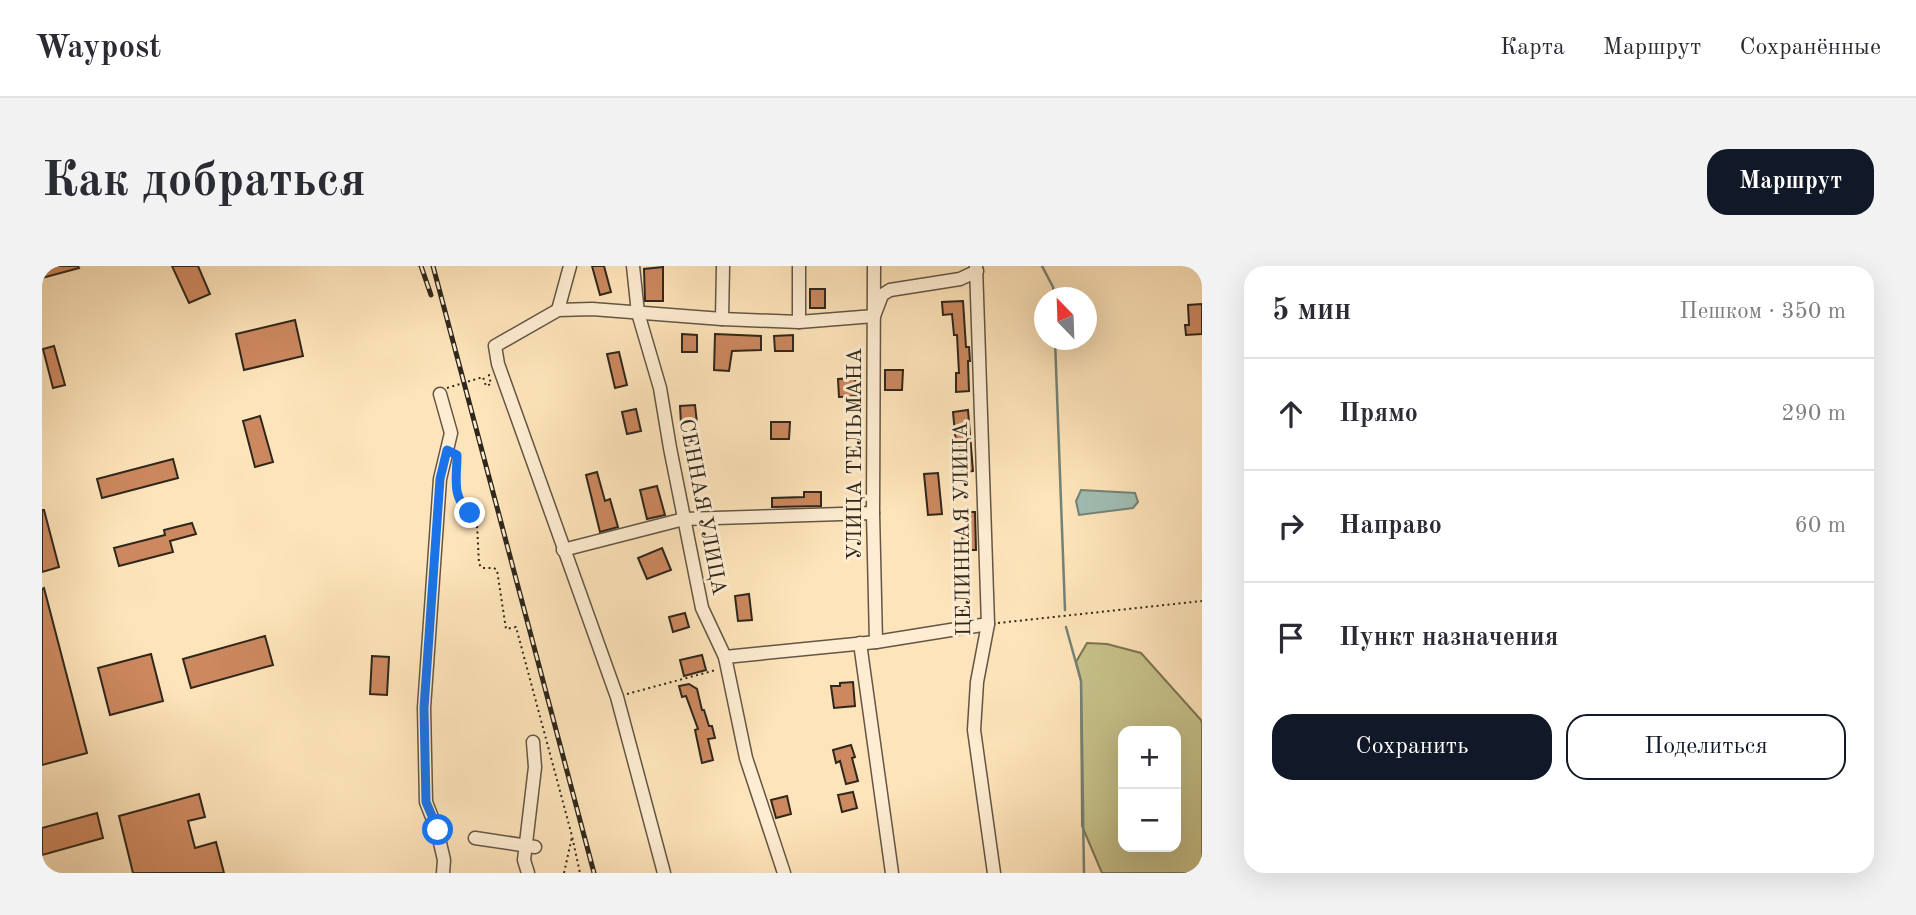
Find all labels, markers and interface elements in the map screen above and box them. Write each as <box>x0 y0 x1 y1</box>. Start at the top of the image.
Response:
text: Waypost <box>35 32 161 65</box>
text: Карта <box>1500 36 1565 60</box>
text: Маршрут <box>1603 36 1701 60</box>
text: Сохранённые <box>1739 36 1881 60</box>
button: Маршрут <box>1707 149 1874 215</box>
text: Как добраться <box>42 158 366 207</box>
north arrow <box>1034 287 1097 350</box>
text: 5 мин <box>1272 296 1351 326</box>
text: Пешком · 350 m <box>1680 300 1846 323</box>
street label: УЛИЦА ТЕЛЬМАНА <box>845 348 866 560</box>
icon: ahead <box>1272 395 1310 433</box>
text: Прямо <box>1339 401 1418 427</box>
text: 290 m <box>1781 402 1846 425</box>
street label: СЕННАЯ УЛИЦА <box>675 417 729 597</box>
street label: ЦЕЛИННАЯ УЛИЦА <box>951 422 975 636</box>
route end <box>454 497 485 528</box>
icon: right <box>1272 507 1310 545</box>
text: Направо <box>1339 513 1442 539</box>
text: 60 m <box>1795 514 1846 537</box>
icon: arrive <box>1272 619 1310 657</box>
text: Пункт назначения <box>1339 625 1558 651</box>
button: Сохранить <box>1272 714 1552 780</box>
button: Поделиться <box>1566 714 1846 780</box>
map controls <box>1118 726 1181 852</box>
button: + <box>1118 726 1181 789</box>
button: − <box>1118 789 1181 852</box>
route start <box>422 814 453 845</box>

